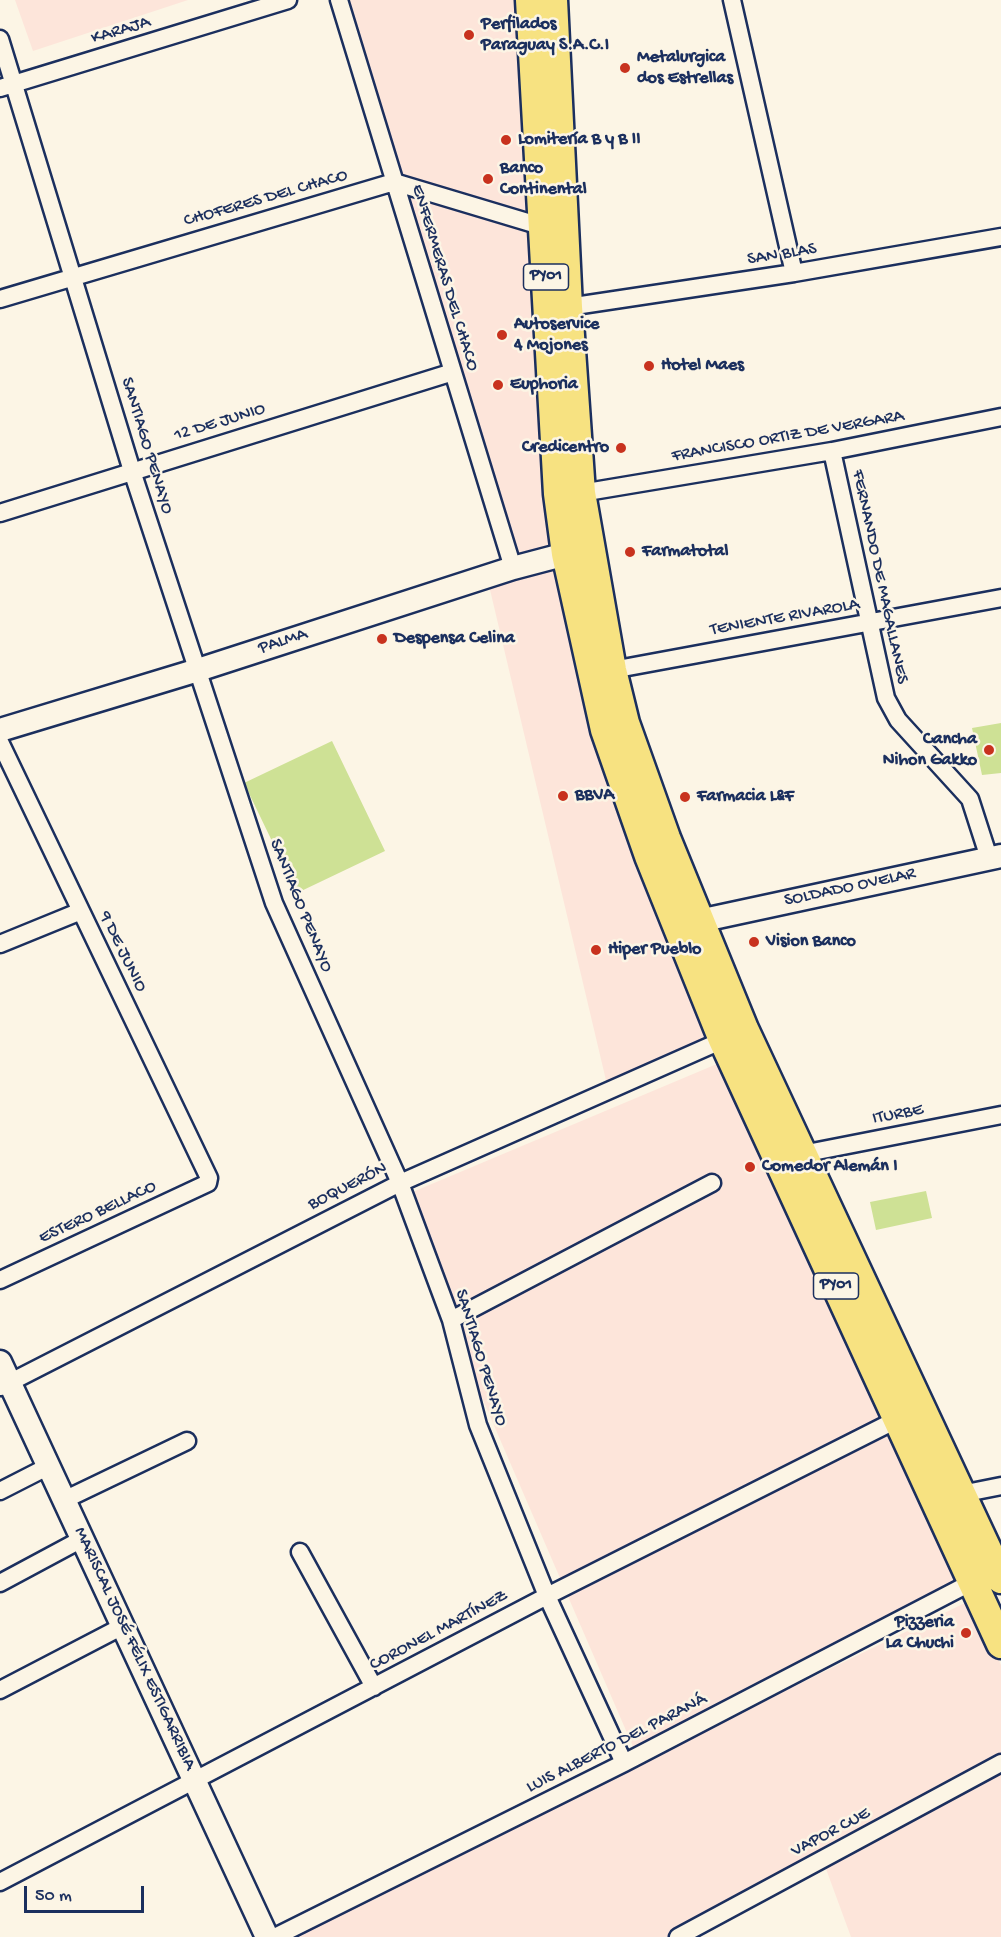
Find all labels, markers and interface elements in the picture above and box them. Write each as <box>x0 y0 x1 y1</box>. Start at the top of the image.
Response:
street label: KARAJA <box>89 12 153 50</box>
place label: Perfilados Paraguay S.A.C.I <box>481 14 609 57</box>
marker: Perfilados Paraguay S.A.C.I <box>462 28 476 42</box>
place label: Metalurgica dos Estrellas <box>637 47 733 90</box>
marker: Metalurgica dos Estrellas <box>618 61 632 75</box>
place label: Lomitería B y B II <box>518 129 640 151</box>
marker: Lomitería B y B II <box>499 133 513 147</box>
place label: Banco Continental <box>500 158 587 201</box>
street label: CHOFERES DEL CHACO <box>182 165 350 233</box>
marker: Banco Continental <box>481 172 495 186</box>
street label: ENFERMERAS DEL CHACO <box>405 182 483 374</box>
street label: SAN BLAS <box>746 239 818 271</box>
road number: PY01 <box>524 264 568 290</box>
place label: Autoservice 4 Mojones <box>514 314 599 356</box>
marker: Autoservice 4 Mojones <box>495 328 509 342</box>
place label: Hotel Maes <box>661 355 744 377</box>
marker: Hotel Maes <box>642 359 656 373</box>
place label: Euphoria <box>510 374 578 396</box>
street label: SANTIAGO PENAYO <box>115 375 177 517</box>
marker: Euphoria <box>491 378 505 392</box>
street label: 12 DE JUNIO <box>172 399 268 447</box>
street label: FRANCISCO ORTIZ DE VERGARA <box>670 406 906 468</box>
place label: Credicentro <box>522 437 609 459</box>
marker: Credicentro <box>614 441 628 455</box>
street label: FERNANDO DE MAGALLANES <box>846 468 912 686</box>
place label: Farmatotal <box>642 541 728 563</box>
marker: Farmatotal <box>623 545 637 559</box>
street label: TENIENTE RIVAROLA <box>709 594 861 642</box>
street label: PALMA <box>256 624 310 660</box>
place label: Despensa Celina <box>394 628 515 650</box>
marker: Despensa Celina <box>375 632 389 646</box>
place label: Cancha Nihon Gakko <box>883 729 977 771</box>
marker: Cancha Nihon Gakko <box>982 743 996 757</box>
place label: BBVA <box>575 785 614 807</box>
place label: Farmacia L&F <box>697 786 794 808</box>
marker: BBVA <box>556 789 570 803</box>
marker: Farmacia L&F <box>678 790 692 804</box>
street label: SANTIAGO PENAYO <box>263 836 337 976</box>
street label: SOLDADO OVELAR <box>782 864 918 912</box>
street label: 9 DE JUNIO <box>93 908 151 996</box>
place label: Vision Banco <box>766 931 856 953</box>
marker: Vision Banco <box>747 935 761 949</box>
place label: Hiper Pueblo <box>608 939 701 961</box>
marker: Hiper Pueblo <box>589 943 603 957</box>
street label: ITURBE <box>871 1099 925 1131</box>
place label: Comedor Alemán I <box>762 1156 897 1178</box>
street label: BOQUERÓN <box>305 1158 391 1216</box>
marker: Comedor Alemán I <box>743 1160 757 1174</box>
street label: ESTERO BELLACO <box>36 1176 160 1250</box>
road number: PY01 <box>814 1273 858 1299</box>
street label: SANTIAGO PENAYO <box>449 1287 511 1429</box>
street label: MARISCAL JOSÉ FÉLIX ESTIGARRIBIA <box>68 1524 200 1774</box>
street label: CORONEL MARTÍNEZ <box>366 1586 512 1676</box>
place label: Pizzeria La Chuchi <box>886 1612 954 1654</box>
marker: Pizzeria La Chuchi <box>959 1626 973 1640</box>
street label: LUIS ALBERTO DEL PARANÁ <box>523 1689 711 1799</box>
street label: VAPOR CUE <box>788 1803 874 1863</box>
scale bar <box>27 1874 147 1912</box>
text: 50 m <box>35 1886 72 1907</box>

